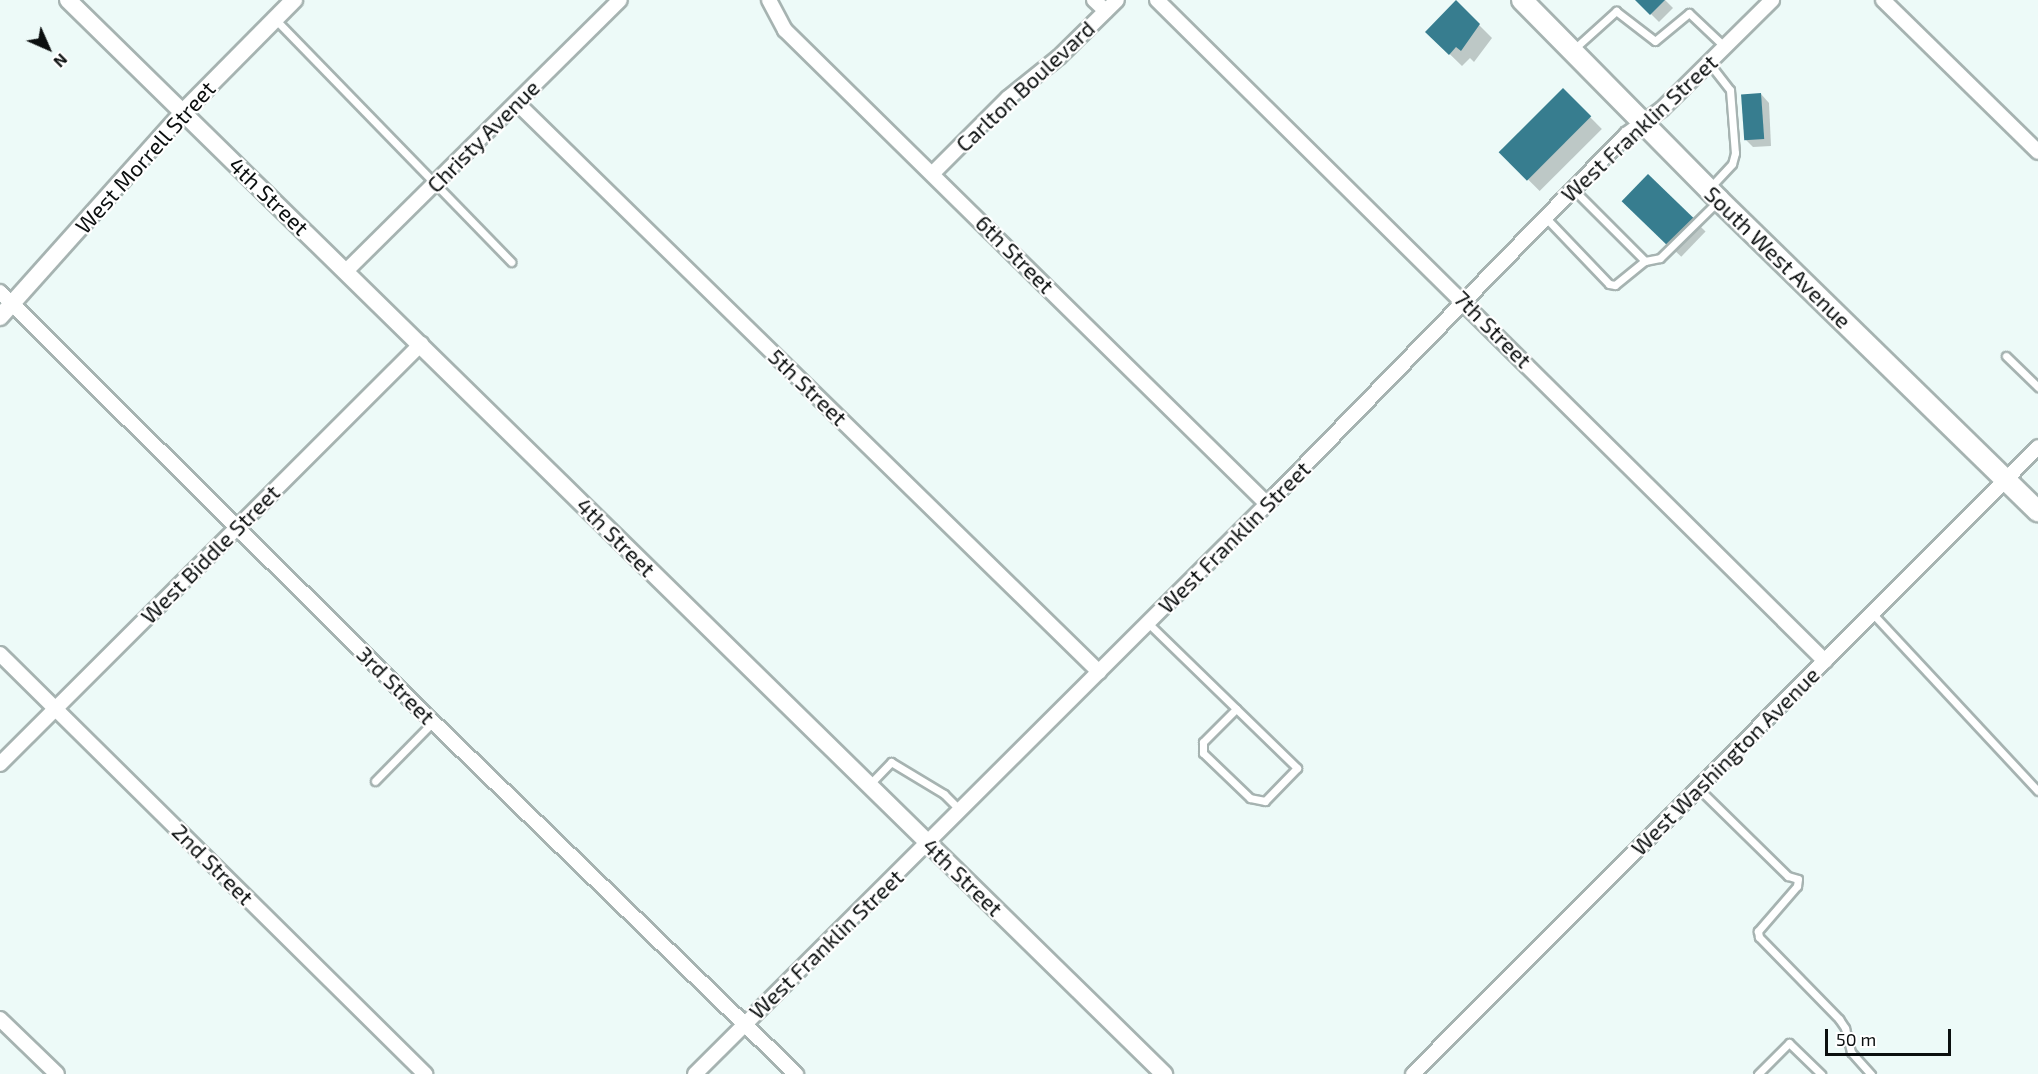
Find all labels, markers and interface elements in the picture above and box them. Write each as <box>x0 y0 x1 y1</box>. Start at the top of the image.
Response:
street label: Carlton Boulevard <box>950 15 1100 157</box>
north arrow <box>18 18 78 78</box>
street label: West Franklin Street <box>1555 49 1723 207</box>
text: N <box>50 50 72 72</box>
street label: Christy Avenue <box>421 74 545 198</box>
street label: West Morrell Street <box>69 75 221 239</box>
street label: 4th Street <box>224 152 314 240</box>
street label: South West Avenue <box>1699 180 1857 334</box>
street label: 6th Street <box>970 209 1060 299</box>
street label: 7th Street <box>1449 285 1537 373</box>
street label: 5th Street <box>763 343 853 431</box>
street label: West Franklin Street <box>1153 456 1315 618</box>
street label: West Biddle Street <box>135 479 285 629</box>
street label: 4th Street <box>571 492 661 582</box>
street label: 3rd Street <box>351 640 441 730</box>
street label: West Washington Avenue <box>1625 661 1825 861</box>
street label: 2nd Street <box>167 818 259 910</box>
street label: 4th Street <box>918 833 1008 921</box>
street label: West Franklin Street <box>743 864 909 1024</box>
scale bar <box>1828 1017 1954 1055</box>
text: 50 m <box>1836 1028 1876 1050</box>

